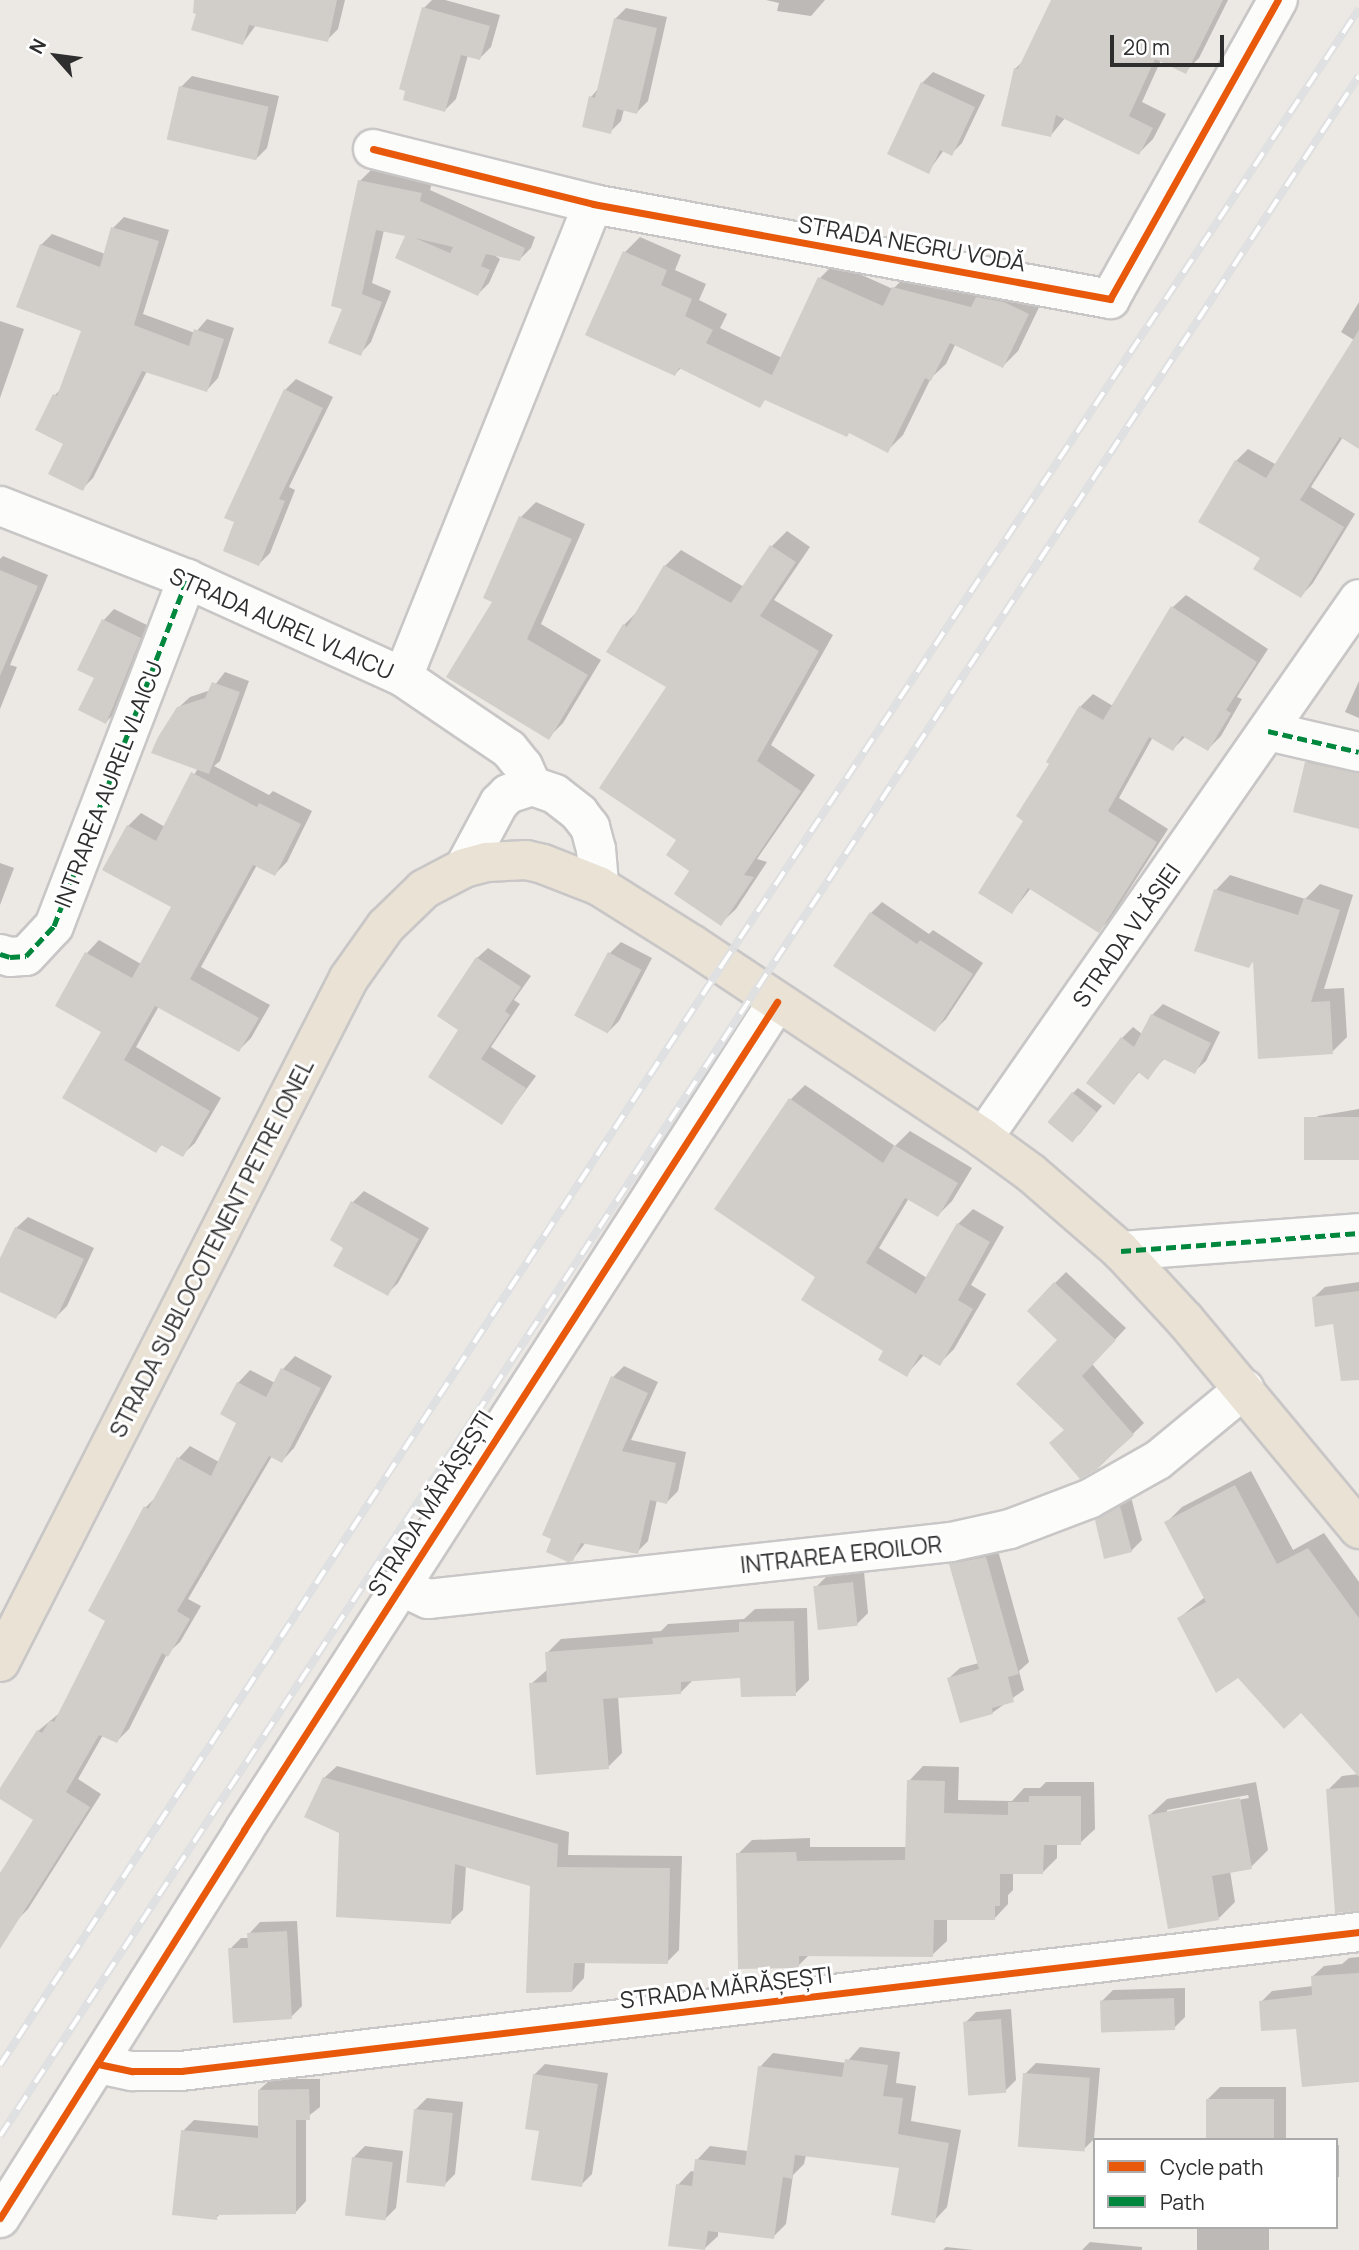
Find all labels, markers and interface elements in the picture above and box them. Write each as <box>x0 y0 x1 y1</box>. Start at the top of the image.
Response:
north arrow <box>21 21 91 91</box>
scale bar <box>1114 21 1228 65</box>
text: 20 m <box>1123 33 1170 61</box>
text: N <box>23 34 52 58</box>
street label: STRADA NEGRU VODĂ <box>796 209 1028 277</box>
street label: STRADA AUREL VLAICU <box>165 561 399 685</box>
street label: INTRAREA AUREL VLAICU <box>48 656 168 912</box>
street label: STRADA VLĂSIEI <box>1066 858 1186 1012</box>
street label: STRADA SUBLOCOTENENT PETRE IONEL <box>103 1054 319 1442</box>
street label: STRADA MĂRĂȘEȘTI <box>362 1405 498 1601</box>
street label: INTRAREA EROILOR <box>739 1530 943 1578</box>
street label: STRADA MĂRĂȘEȘTI <box>618 1960 834 2014</box>
legend <box>1093 2138 1338 2229</box>
text: Cycle path <box>1160 2153 1263 2181</box>
text: Path <box>1160 2188 1205 2216</box>

